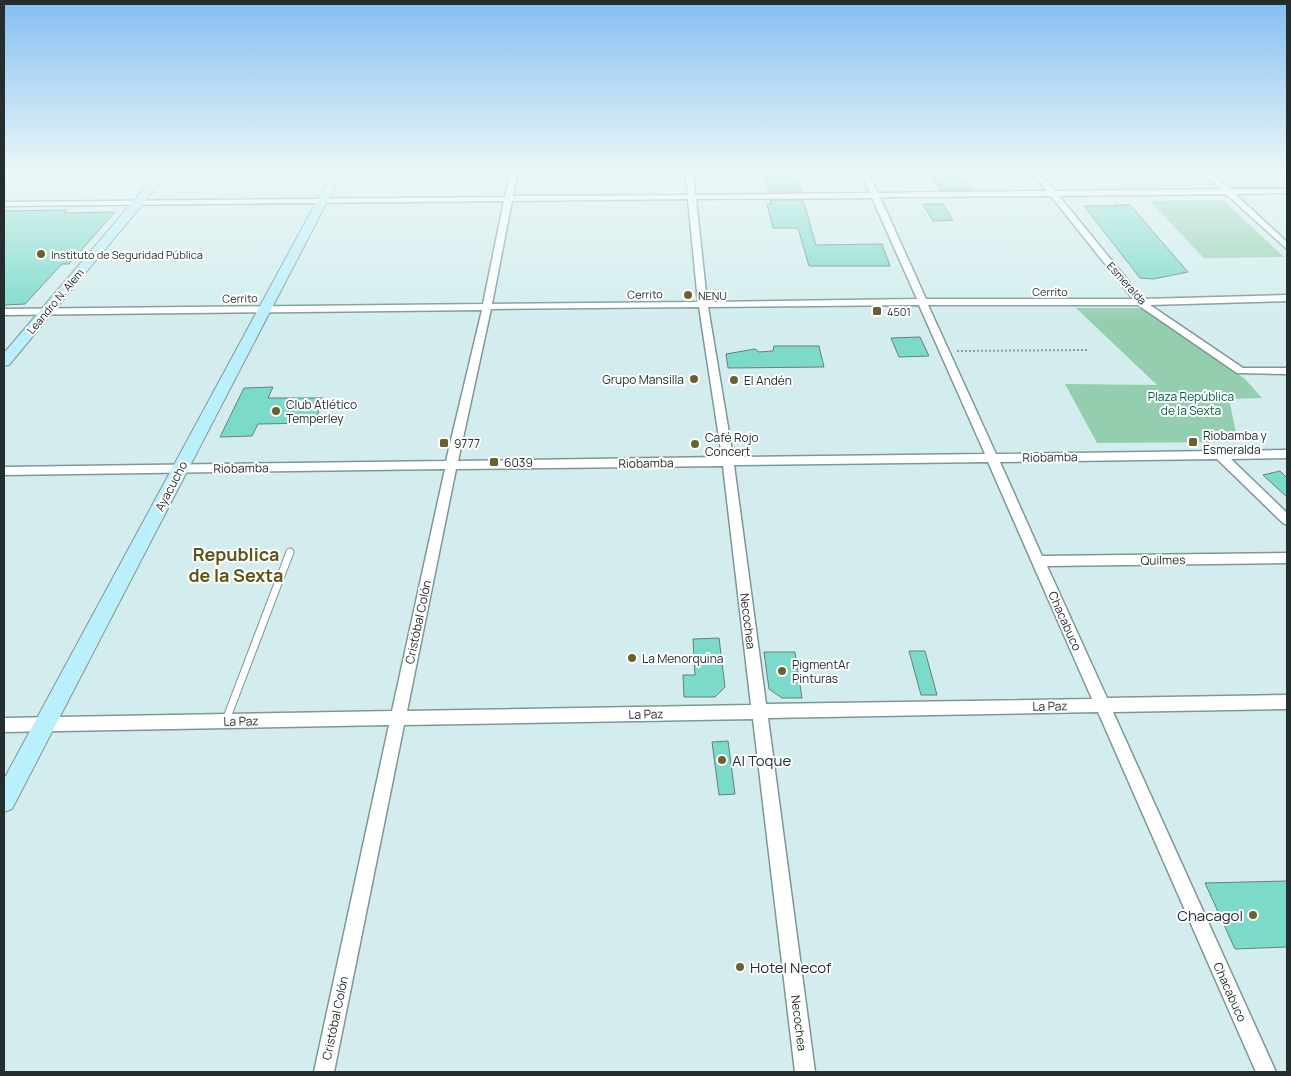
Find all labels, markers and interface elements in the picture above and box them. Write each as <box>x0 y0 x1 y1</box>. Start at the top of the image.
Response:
place label: Instituto de Seguridad Pública <box>51 247 203 262</box>
marker: Instituto de Seguridad Pública <box>35 248 47 260</box>
street label: Esmeralda <box>1104 258 1150 308</box>
street label: Leandro N. Alem <box>23 265 87 337</box>
street label: Cerrito <box>1032 284 1068 299</box>
street label: Cerrito <box>627 286 663 302</box>
place label: NENU <box>698 288 727 303</box>
marker: NENU <box>682 289 694 301</box>
street label: Cerrito <box>222 290 258 306</box>
place label: 4501 <box>887 304 911 319</box>
marker: 4501 <box>871 305 883 317</box>
place label: Grupo Mansilla <box>602 371 684 388</box>
place label: El Andén <box>744 372 792 389</box>
marker: Grupo Mansilla <box>688 373 700 385</box>
marker: El Andén <box>728 374 740 386</box>
park label: Plaza República de la Sexta <box>1148 388 1234 419</box>
place label: Club Atlético Temperley <box>286 396 357 427</box>
marker: Club Atlético Temperley <box>270 405 282 417</box>
place label: Riobamba y Esmeralda <box>1203 427 1268 458</box>
place label: Café Rojo Concert <box>705 429 759 460</box>
place label: 9777 <box>454 435 480 452</box>
marker: Riobamba y Esmeralda <box>1187 436 1199 448</box>
marker: 9777 <box>438 437 450 449</box>
marker: Café Rojo Concert <box>689 438 701 450</box>
street label: Riobamba <box>1022 448 1078 466</box>
place label: 6039 <box>504 454 533 471</box>
street label: Riobamba <box>618 454 674 472</box>
marker: 6039 <box>488 456 500 468</box>
street label: Ayacucho <box>151 458 191 514</box>
street label: Riobamba <box>213 459 269 477</box>
district label: Republica de la Sexta <box>188 542 284 587</box>
street label: Quilmes <box>1140 551 1186 569</box>
street label: Cristóbal Colón <box>401 578 435 666</box>
street label: Chacabuco <box>1044 589 1086 653</box>
street label: Necochea <box>736 592 760 650</box>
place label: La Menorquina <box>642 650 723 667</box>
marker: La Menorquina <box>626 652 638 664</box>
place label: PigmentAr Pinturas <box>792 656 851 687</box>
marker: PigmentAr Pinturas <box>776 665 788 677</box>
street label: La Paz <box>1032 697 1068 715</box>
street label: La Paz <box>628 705 664 723</box>
street label: La Paz <box>223 712 259 730</box>
place label: Al Toque <box>732 750 791 771</box>
marker: Al Toque <box>716 754 728 766</box>
place label: Chacagol <box>1177 905 1243 926</box>
marker: Chacagol <box>1247 909 1259 921</box>
place label: Hotel Necof <box>750 957 832 978</box>
street label: Chacabuco <box>1209 960 1251 1024</box>
marker: Hotel Necof <box>734 961 746 973</box>
street label: Cristóbal Colón <box>318 974 352 1062</box>
street label: Necochea <box>787 994 811 1052</box>

